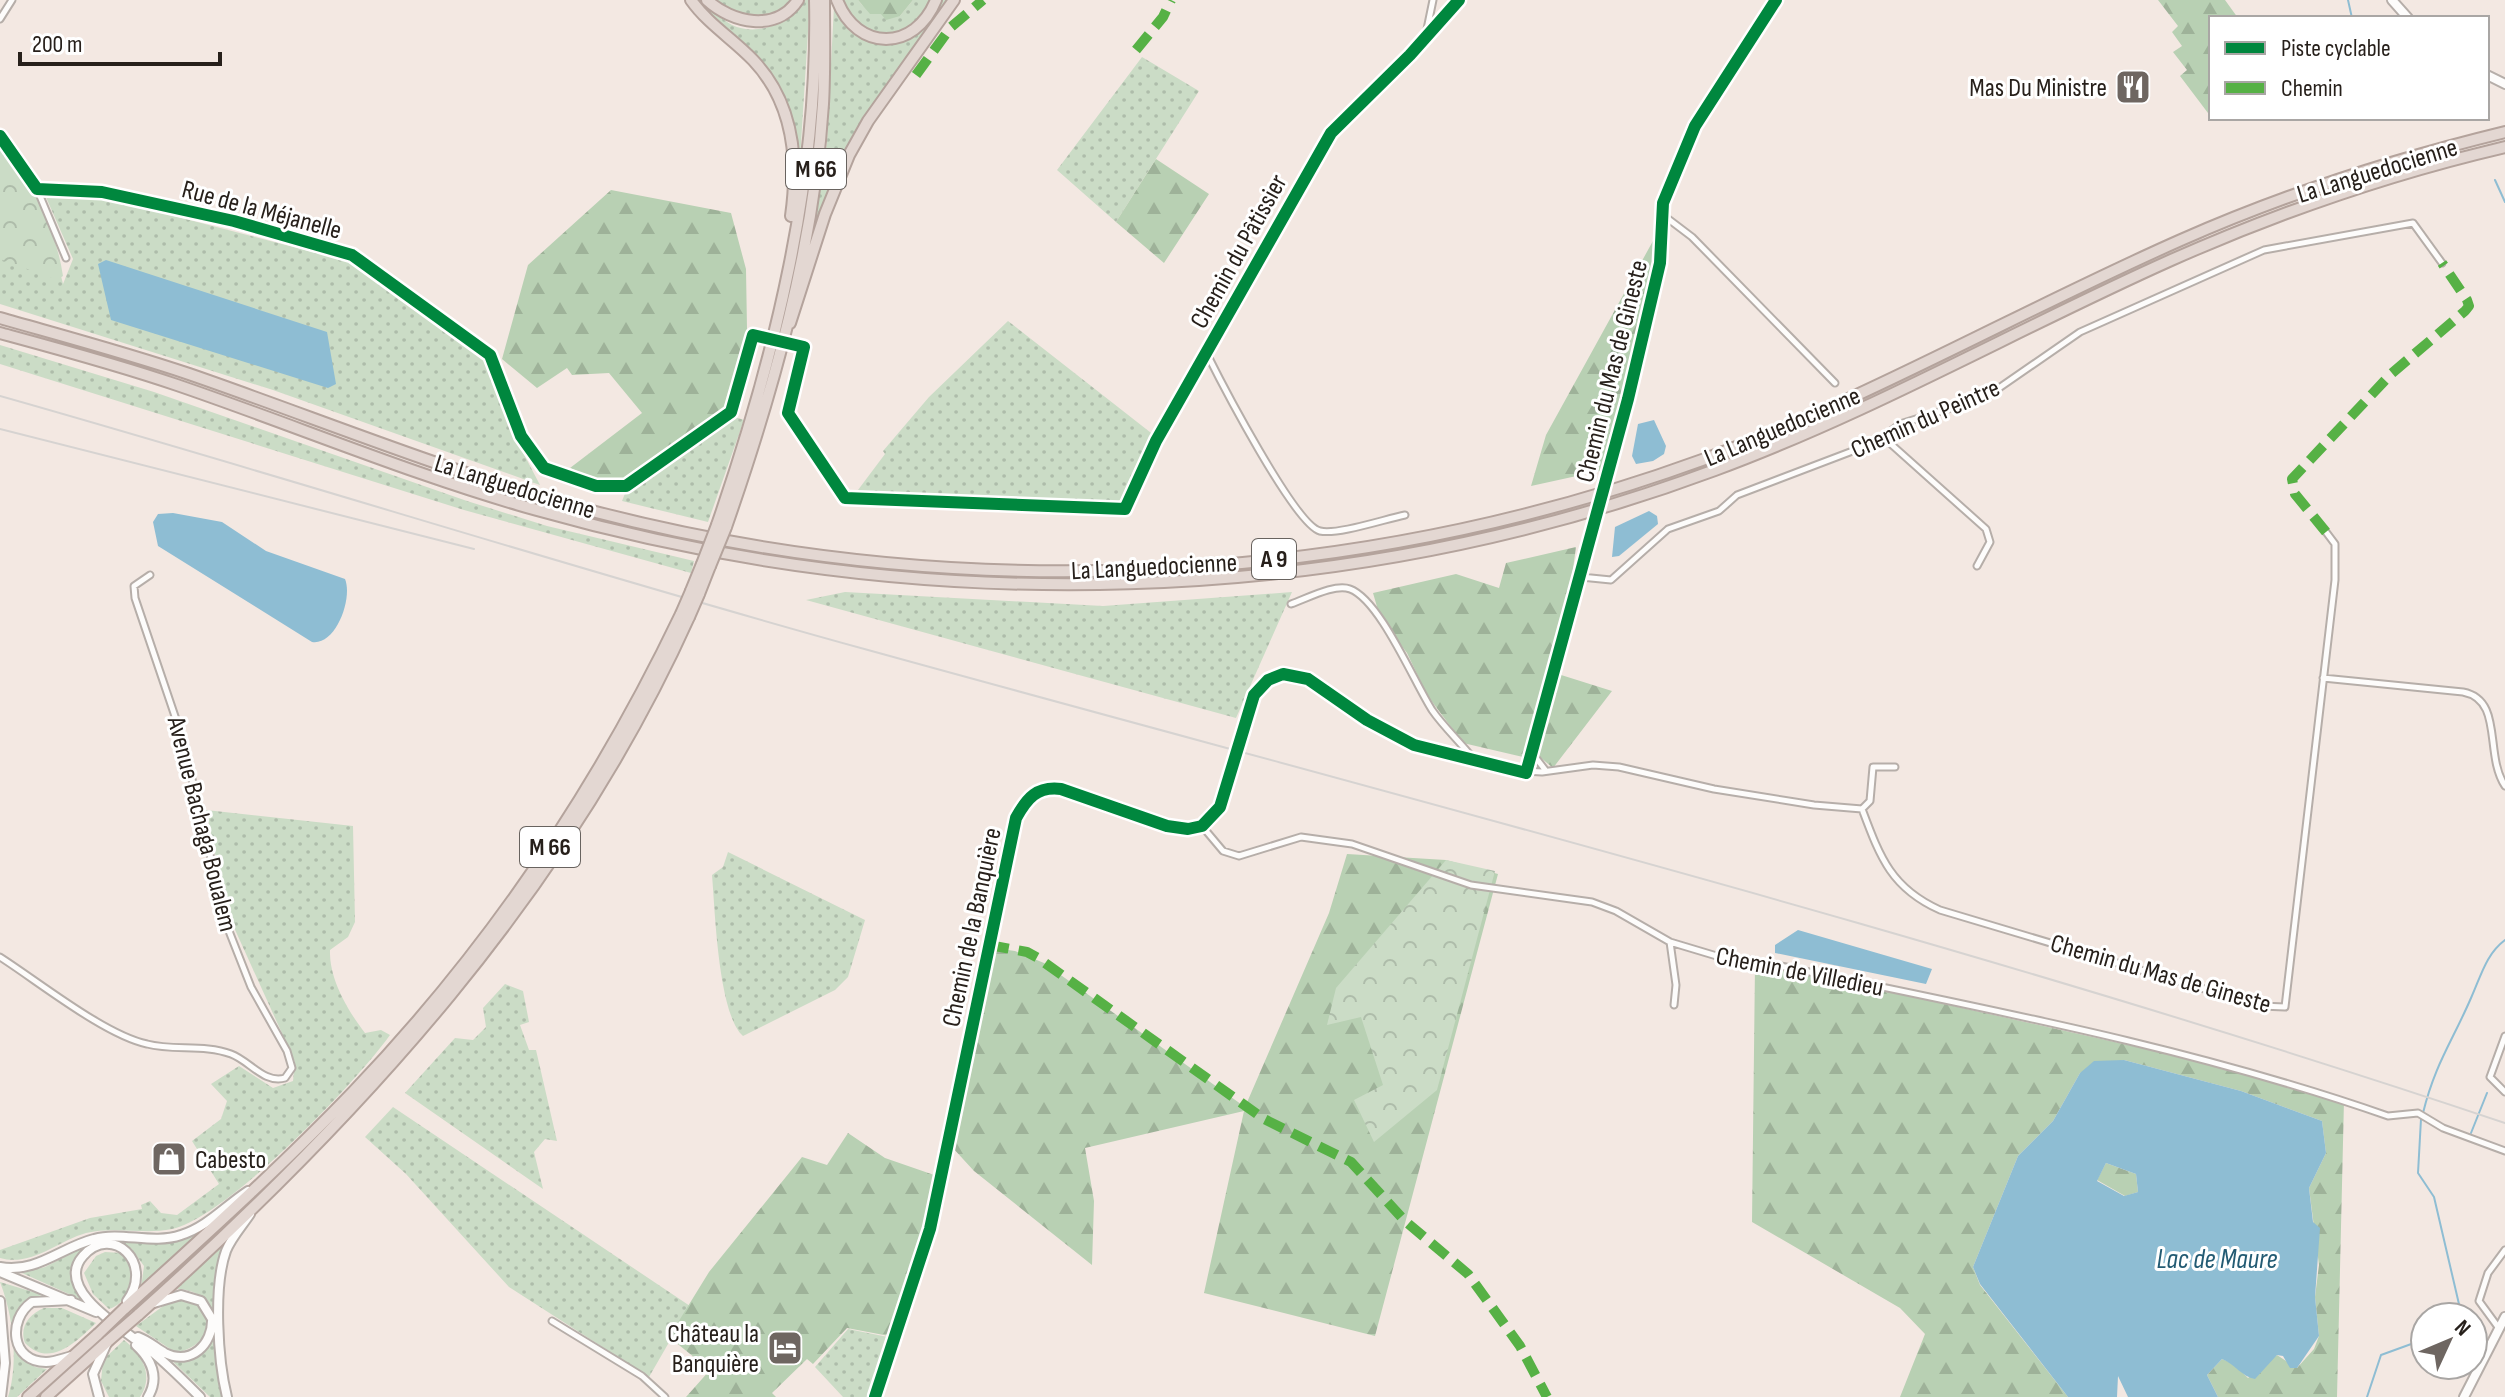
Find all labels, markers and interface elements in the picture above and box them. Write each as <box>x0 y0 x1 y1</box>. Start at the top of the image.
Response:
scale bar <box>20 16 220 66</box>
legend <box>2209 16 2489 120</box>
text: 200 m <box>32 30 83 59</box>
text: Piste cyclable <box>2281 34 2391 63</box>
restaurant icon: Mas Du Ministre <box>2114 68 2152 106</box>
place label: Mas Du Ministre <box>1969 73 2107 104</box>
text: Chemin <box>2281 74 2343 103</box>
street label: La Languedocienne <box>2293 132 2461 211</box>
road number: M 66 <box>786 149 846 189</box>
street label: Chemin du Pâtissier <box>1184 169 1295 334</box>
street label: Rue de la Méjanelle <box>178 174 345 247</box>
street label: Chemin du Mas de Gineste <box>1570 257 1655 486</box>
street label: Chemin du Peintre <box>1846 373 2005 466</box>
street label: La Languedocienne <box>1700 381 1865 474</box>
street label: La Languedocienne <box>431 448 599 527</box>
road number: A 9 <box>1252 539 1296 579</box>
street label: La Languedocienne <box>1070 548 1238 587</box>
street label: Avenue Bachaga Boualem <box>160 713 243 935</box>
street label: Chemin de la Banquière <box>936 825 1009 1030</box>
road number: M 66 <box>520 827 580 867</box>
street label: Chemin du Mas de Gineste <box>2047 928 2275 1021</box>
street label: Chemin de Villedieu <box>1713 941 1886 1004</box>
shop icon: Cabesto <box>150 1140 188 1178</box>
place label: Cabesto <box>195 1145 266 1176</box>
water label: Lac de Maure <box>2157 1243 2277 1276</box>
north arrow <box>2409 1301 2489 1381</box>
text: N <box>2449 1315 2476 1342</box>
place label: Château la Banquière <box>667 1319 759 1380</box>
hotel icon: Château la Banquière <box>766 1329 804 1367</box>

